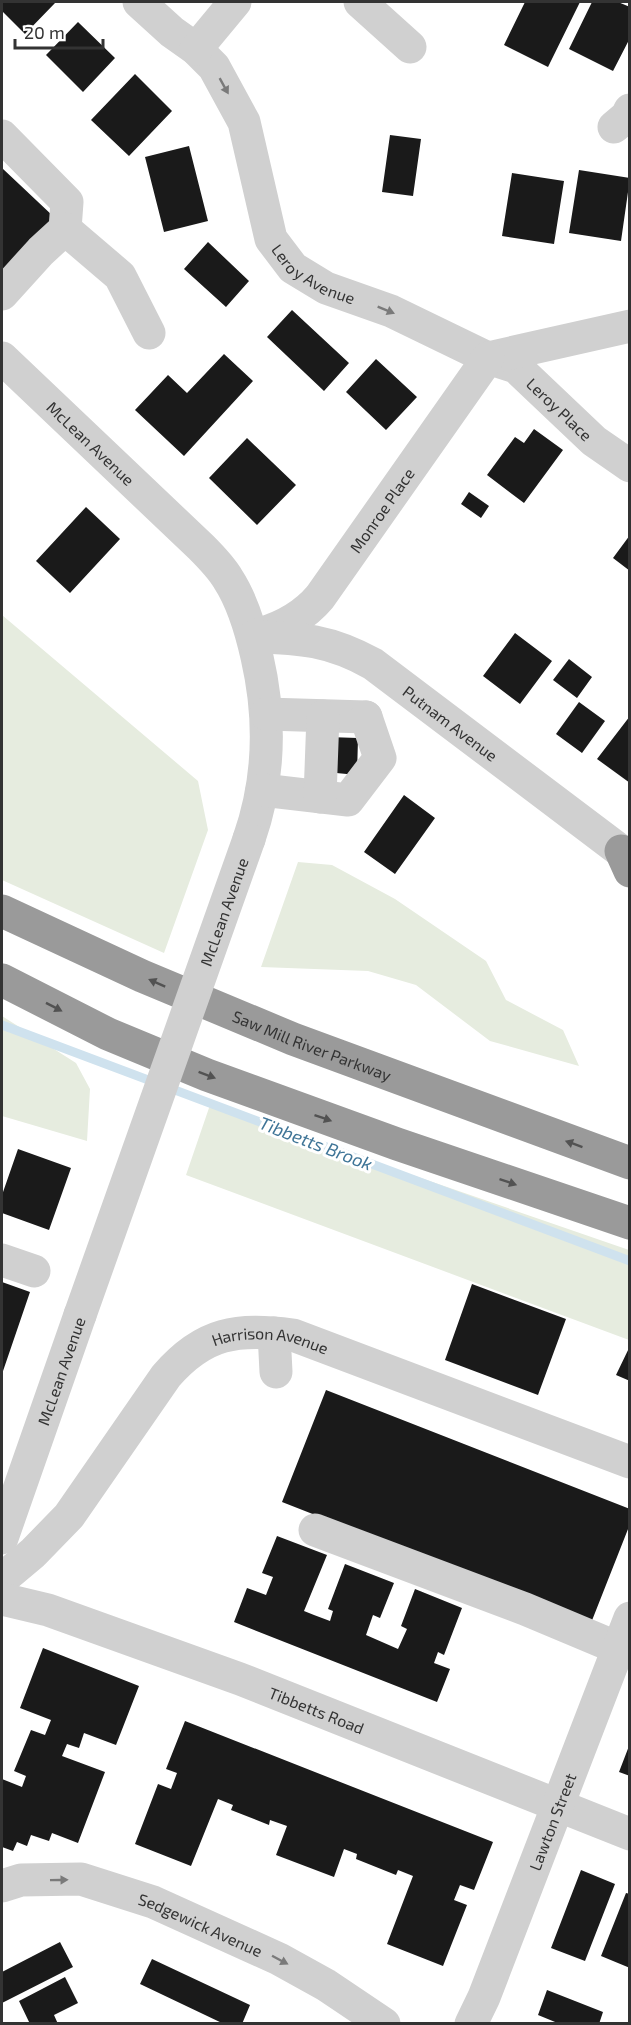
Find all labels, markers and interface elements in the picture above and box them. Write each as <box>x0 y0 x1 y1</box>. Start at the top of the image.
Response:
scale bar <box>15 12 104 50</box>
text: 20 m <box>24 21 65 43</box>
one-way arrow <box>219 78 229 95</box>
street label: Leroy Avenue <box>268 240 358 307</box>
one-way arrow <box>377 306 395 315</box>
street label: Leroy Place <box>523 373 597 444</box>
street label: McLean Avenue <box>43 397 139 489</box>
street label: Monroe Place <box>345 464 418 556</box>
street label: Putnam Avenue <box>400 681 502 765</box>
street label: McLean Avenue <box>195 855 251 968</box>
one-way arrow <box>148 978 166 988</box>
one-way arrow <box>45 1002 62 1011</box>
street label: Saw Mill River Parkway <box>230 1005 395 1084</box>
one-way arrow <box>198 1071 216 1081</box>
water label: Tibbetts Brook <box>256 1111 376 1175</box>
one-way arrow <box>314 1114 332 1124</box>
one-way arrow <box>565 1138 583 1148</box>
one-way arrow <box>499 1177 517 1187</box>
street label: McLean Avenue <box>33 1314 88 1428</box>
street label: Harrison Avenue <box>209 1323 331 1357</box>
street label: Tibbetts Road <box>266 1682 367 1737</box>
street label: Lawton Street <box>524 1770 579 1873</box>
one-way arrow <box>50 1875 69 1885</box>
street label: Sedgewick Avenue <box>136 1889 266 1960</box>
one-way arrow <box>272 1955 289 1965</box>

